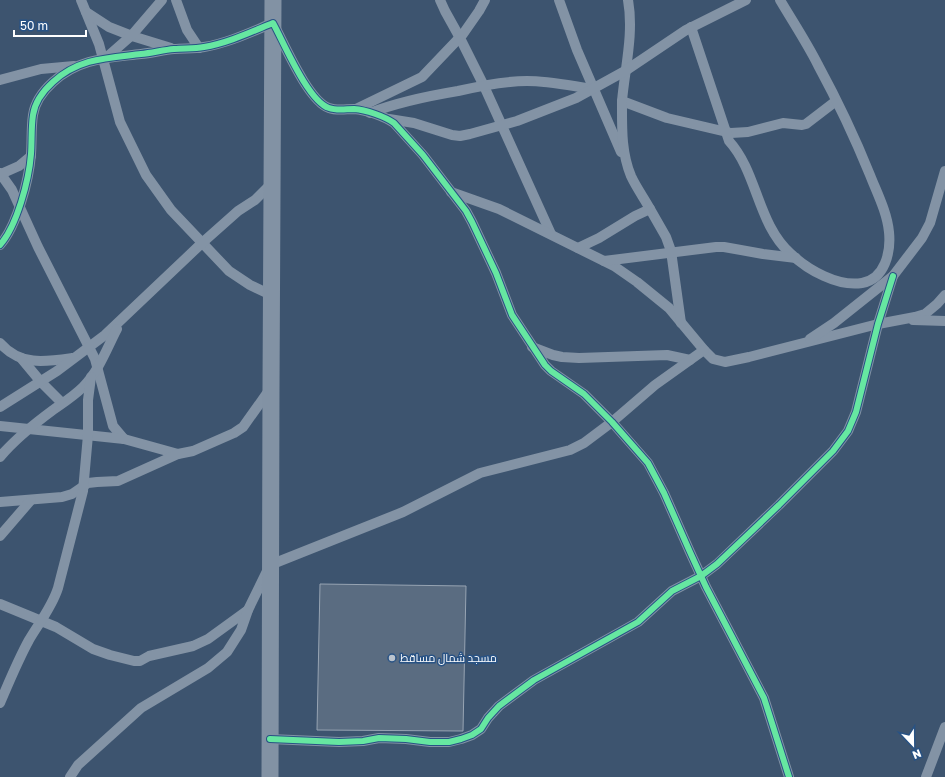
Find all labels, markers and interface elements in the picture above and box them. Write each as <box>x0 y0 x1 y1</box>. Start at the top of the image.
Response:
scale bar <box>14 12 86 38</box>
text: 50 m <box>20 18 48 33</box>
place label: مسجد شمال مساقط <box>400 651 497 665</box>
marker: مسجد شمال مساقط <box>387 653 397 663</box>
north arrow <box>893 725 933 765</box>
text: N <box>911 747 923 762</box>

